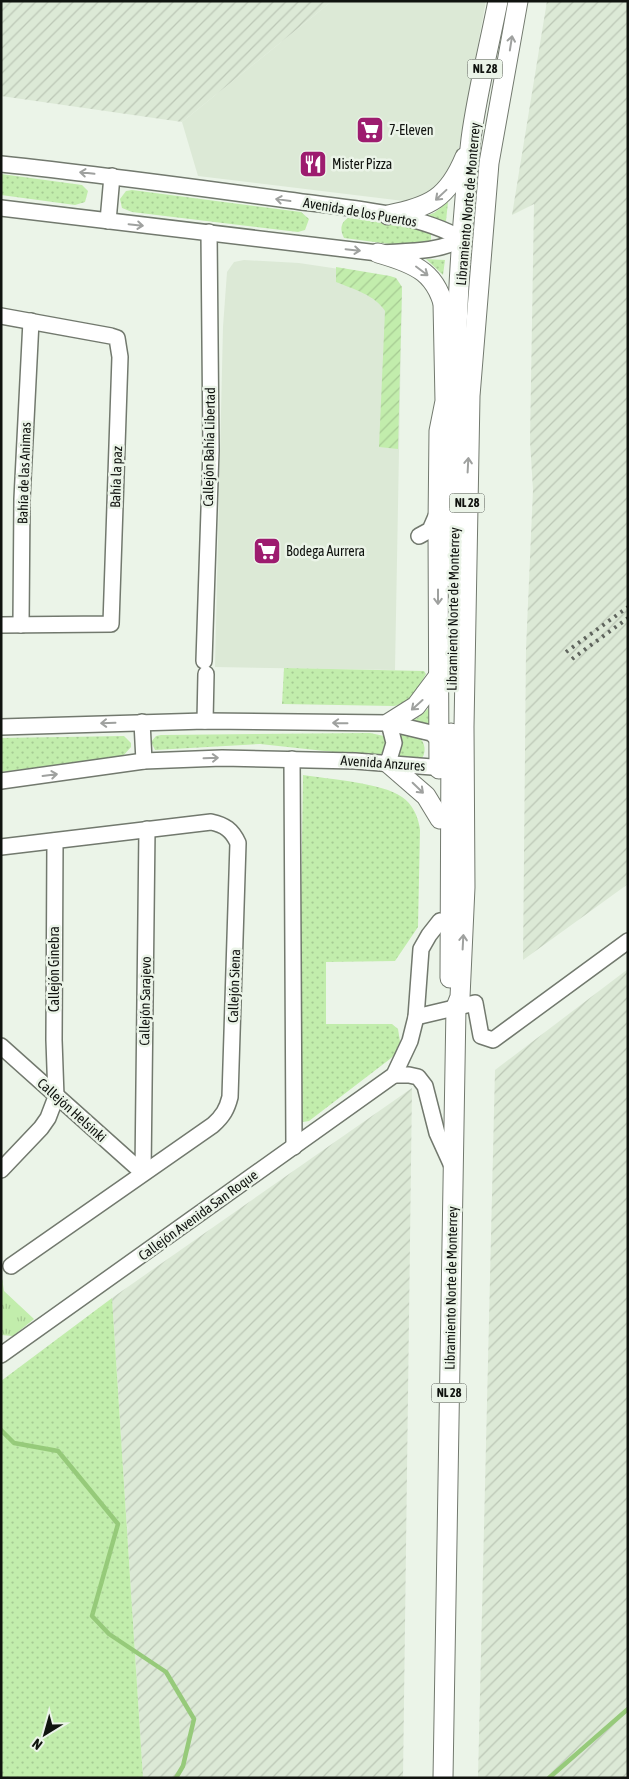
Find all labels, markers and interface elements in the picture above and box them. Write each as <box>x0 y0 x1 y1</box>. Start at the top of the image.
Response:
one-way arrow <box>507 35 517 51</box>
road number: NL 28 <box>468 60 502 78</box>
supermarket icon: 7-Eleven <box>355 115 385 145</box>
place label: 7-Eleven <box>389 122 434 138</box>
street label: Libramiento Norte de Monterrey <box>453 122 483 286</box>
restaurant icon: Mister Pizza <box>298 149 328 179</box>
place label: Mister Pizza <box>332 156 392 172</box>
one-way arrow <box>79 168 95 178</box>
one-way arrow <box>435 189 447 201</box>
street label: Avenida de los Puertos <box>302 194 418 230</box>
one-way arrow <box>275 195 291 205</box>
one-way arrow <box>128 220 144 229</box>
one-way arrow <box>344 245 360 255</box>
one-way arrow <box>416 266 429 277</box>
street label: Callejón Bahía Libertad <box>200 387 218 507</box>
street label: Bahía de las Animas <box>14 422 34 524</box>
street label: Bahía la paz <box>107 446 125 508</box>
one-way arrow <box>464 457 473 473</box>
road number: NL 28 <box>450 493 484 512</box>
street label: Libramiento Norte de Monterrey <box>444 527 462 691</box>
supermarket icon: Bodega Aurrera <box>252 536 282 566</box>
place label: Bodega Aurrera <box>286 543 365 559</box>
one-way arrow <box>433 588 443 604</box>
one-way arrow <box>410 699 423 711</box>
one-way arrow <box>332 718 348 727</box>
one-way arrow <box>100 719 116 728</box>
street label: Avenida Anzures <box>340 752 426 774</box>
one-way arrow <box>202 753 219 763</box>
one-way arrow <box>41 770 57 780</box>
one-way arrow <box>412 782 424 794</box>
street label: Callejón Ginebra <box>46 926 62 1012</box>
one-way arrow <box>458 934 467 950</box>
street label: Callejón Siena <box>225 949 243 1023</box>
street label: Callejón Sarajevo <box>136 956 154 1046</box>
street label: Callejón Helsinki <box>34 1075 110 1145</box>
street label: Callejón Avenida San Roque <box>135 1166 261 1264</box>
street label: Libramiento Norte de Monterrey <box>442 1206 460 1370</box>
road number: NL 28 <box>432 1384 466 1402</box>
north arrow <box>20 1709 70 1759</box>
text: N <box>29 1736 45 1753</box>

